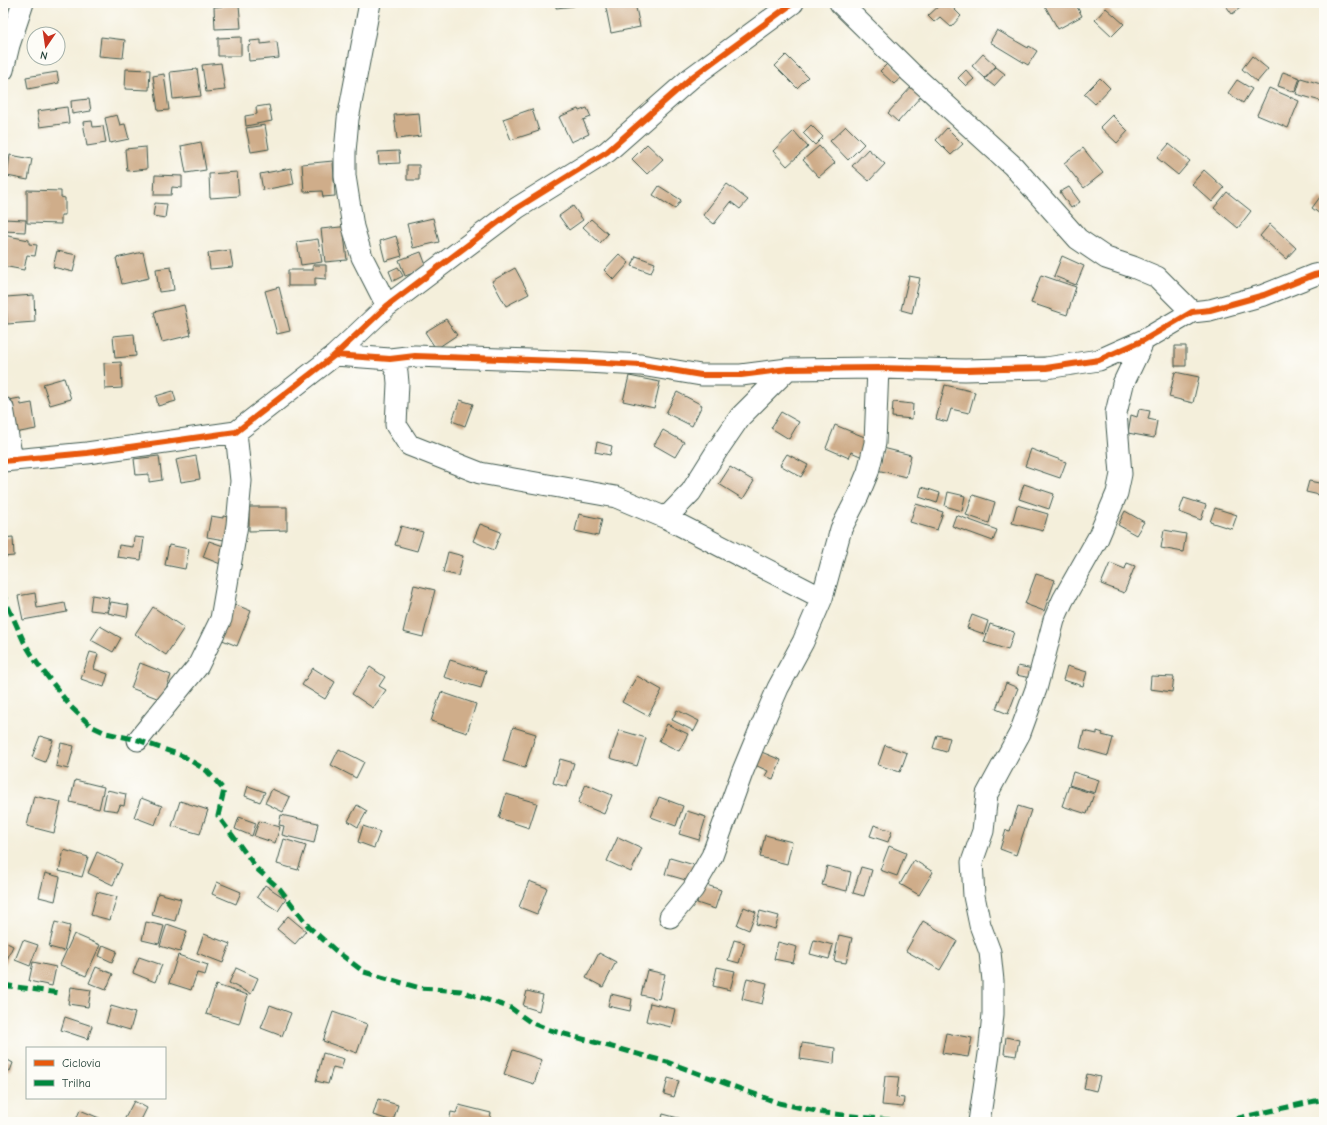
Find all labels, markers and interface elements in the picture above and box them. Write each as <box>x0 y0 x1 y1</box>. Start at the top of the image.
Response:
north arrow <box>26 26 66 66</box>
text: N <box>39 48 49 62</box>
legend <box>26 1047 166 1099</box>
text: Ciclovia <box>62 1056 101 1070</box>
text: Trilha <box>62 1076 91 1090</box>

